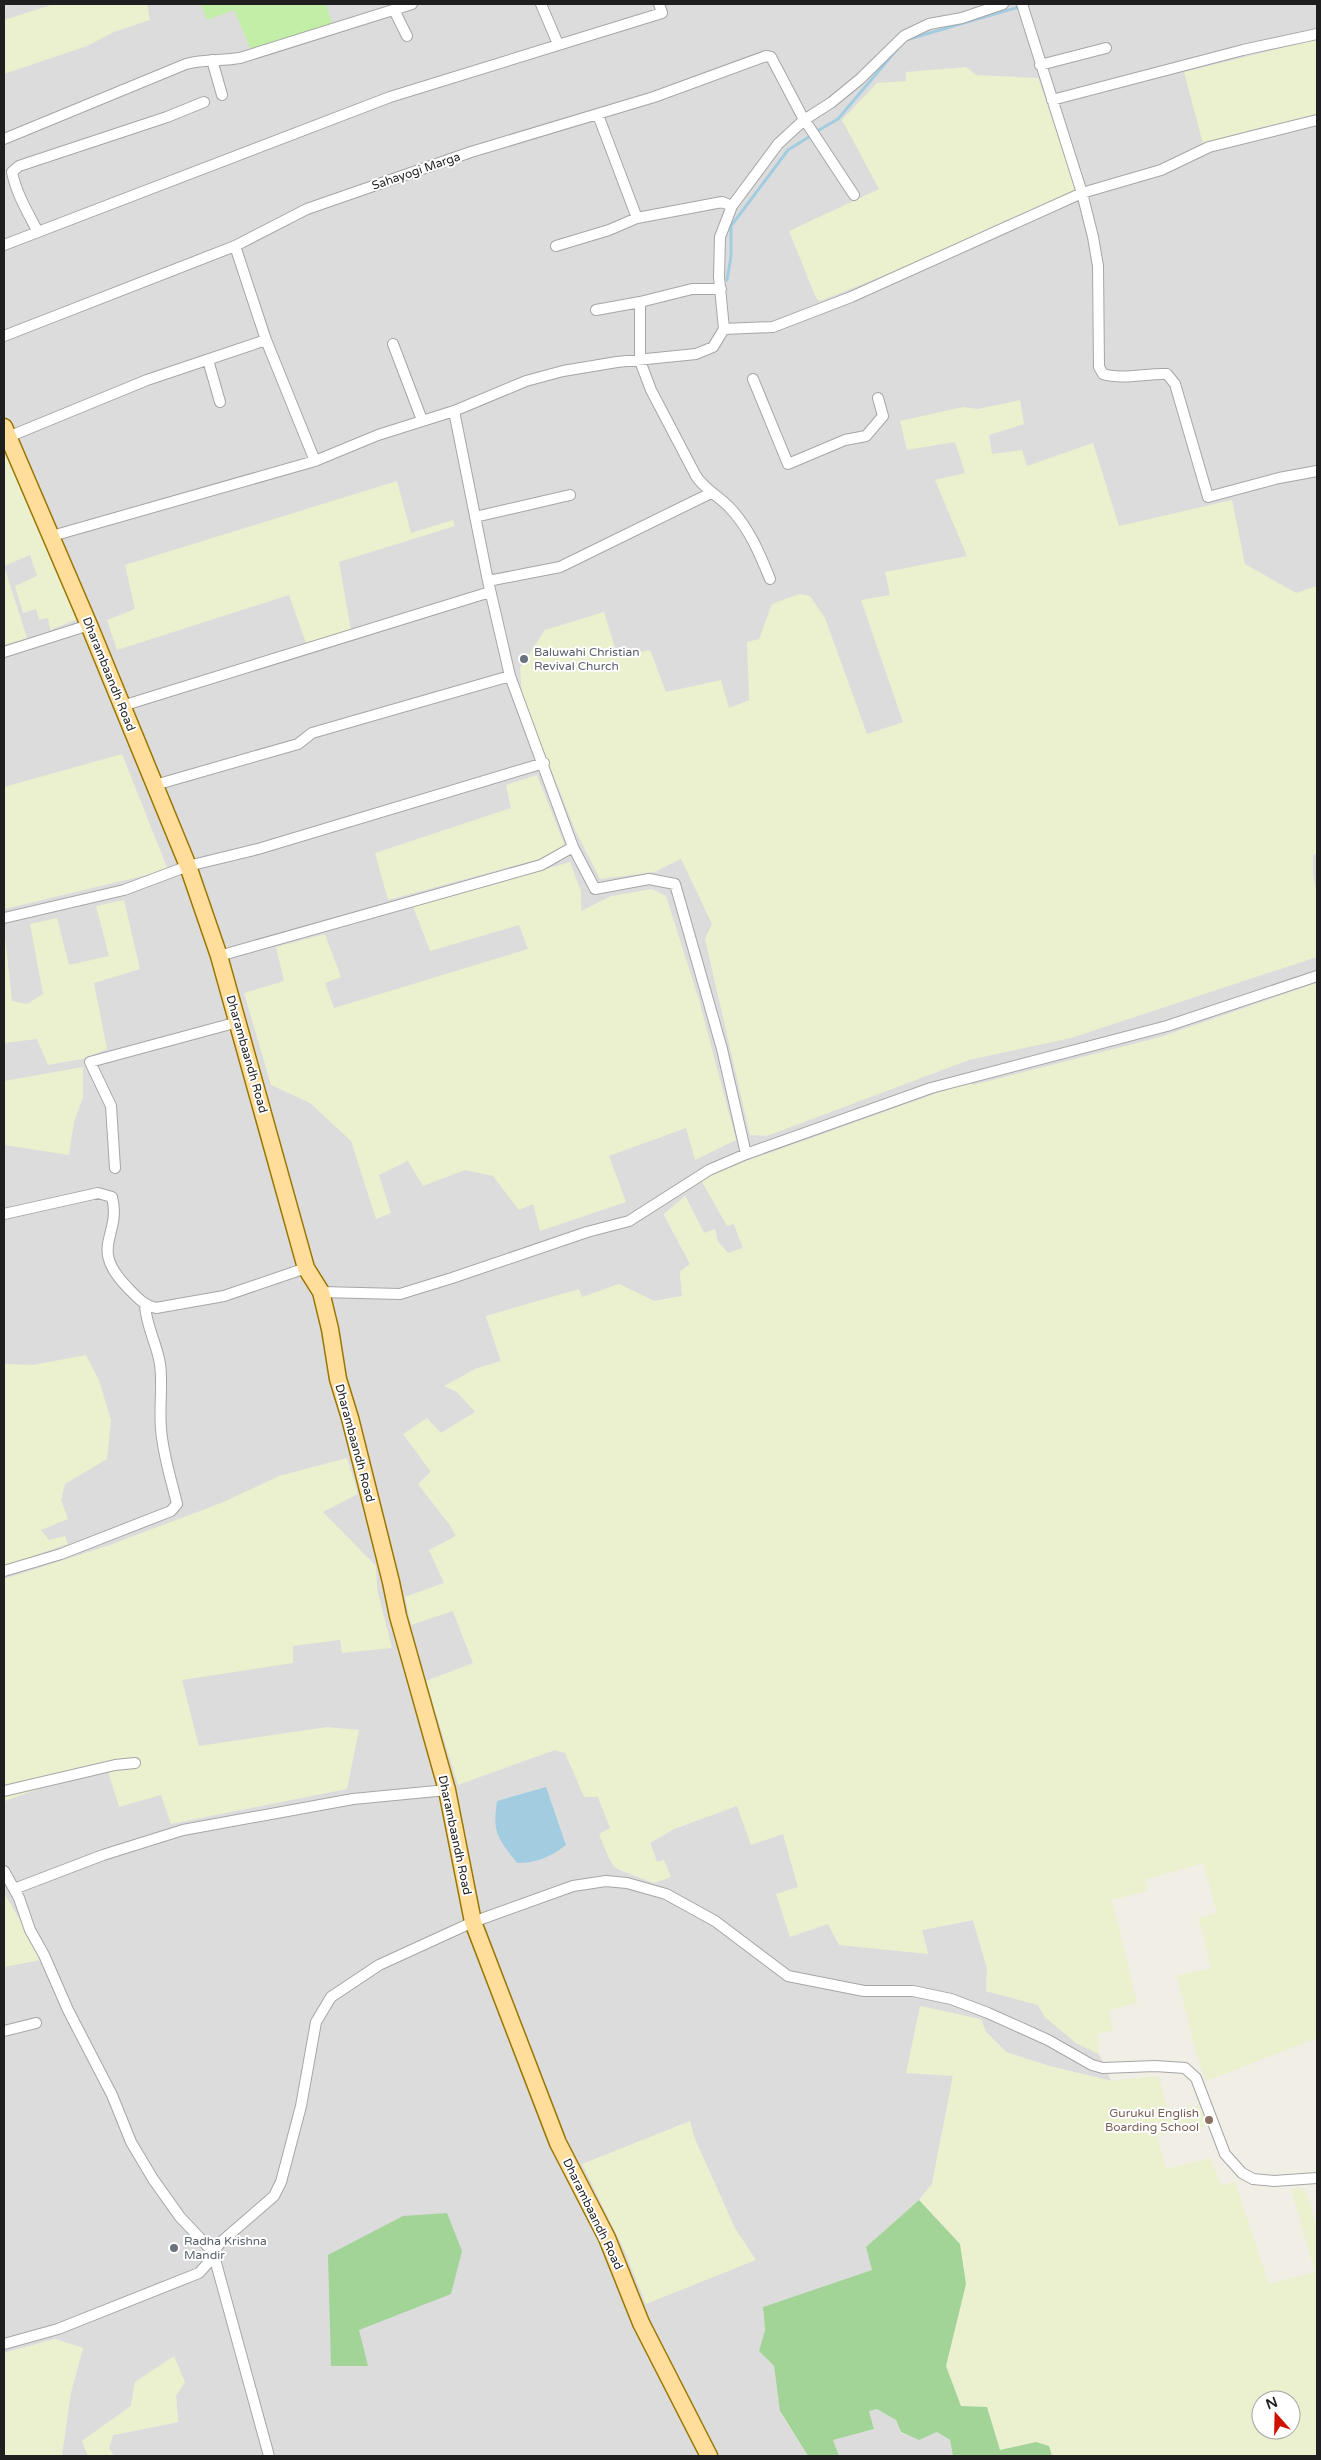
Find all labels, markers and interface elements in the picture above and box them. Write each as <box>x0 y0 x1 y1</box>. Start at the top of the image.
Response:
street label: Sahayogi Marga <box>370 149 462 193</box>
street label: Dharambaandh Road <box>80 615 138 733</box>
place label: Baluwahi Christian Revival Church <box>534 645 640 673</box>
marker: Baluwahi Christian Revival Church <box>518 653 530 665</box>
street label: Dharambaandh Road <box>223 994 271 1114</box>
street label: Dharambaandh Road <box>332 1382 378 1504</box>
street label: Dharambaandh Road <box>435 1774 475 1896</box>
place label: Gurukul English Boarding School <box>1105 2106 1199 2134</box>
marker: Gurukul English Boarding School <box>1203 2114 1215 2126</box>
street label: Dharambaandh Road <box>560 2156 626 2272</box>
place label: Radha Krishna Mandir <box>184 2234 267 2262</box>
marker: Radha Krishna Mandir <box>168 2242 180 2254</box>
north arrow <box>1251 2390 1301 2440</box>
text: N <box>1264 2393 1280 2413</box>

